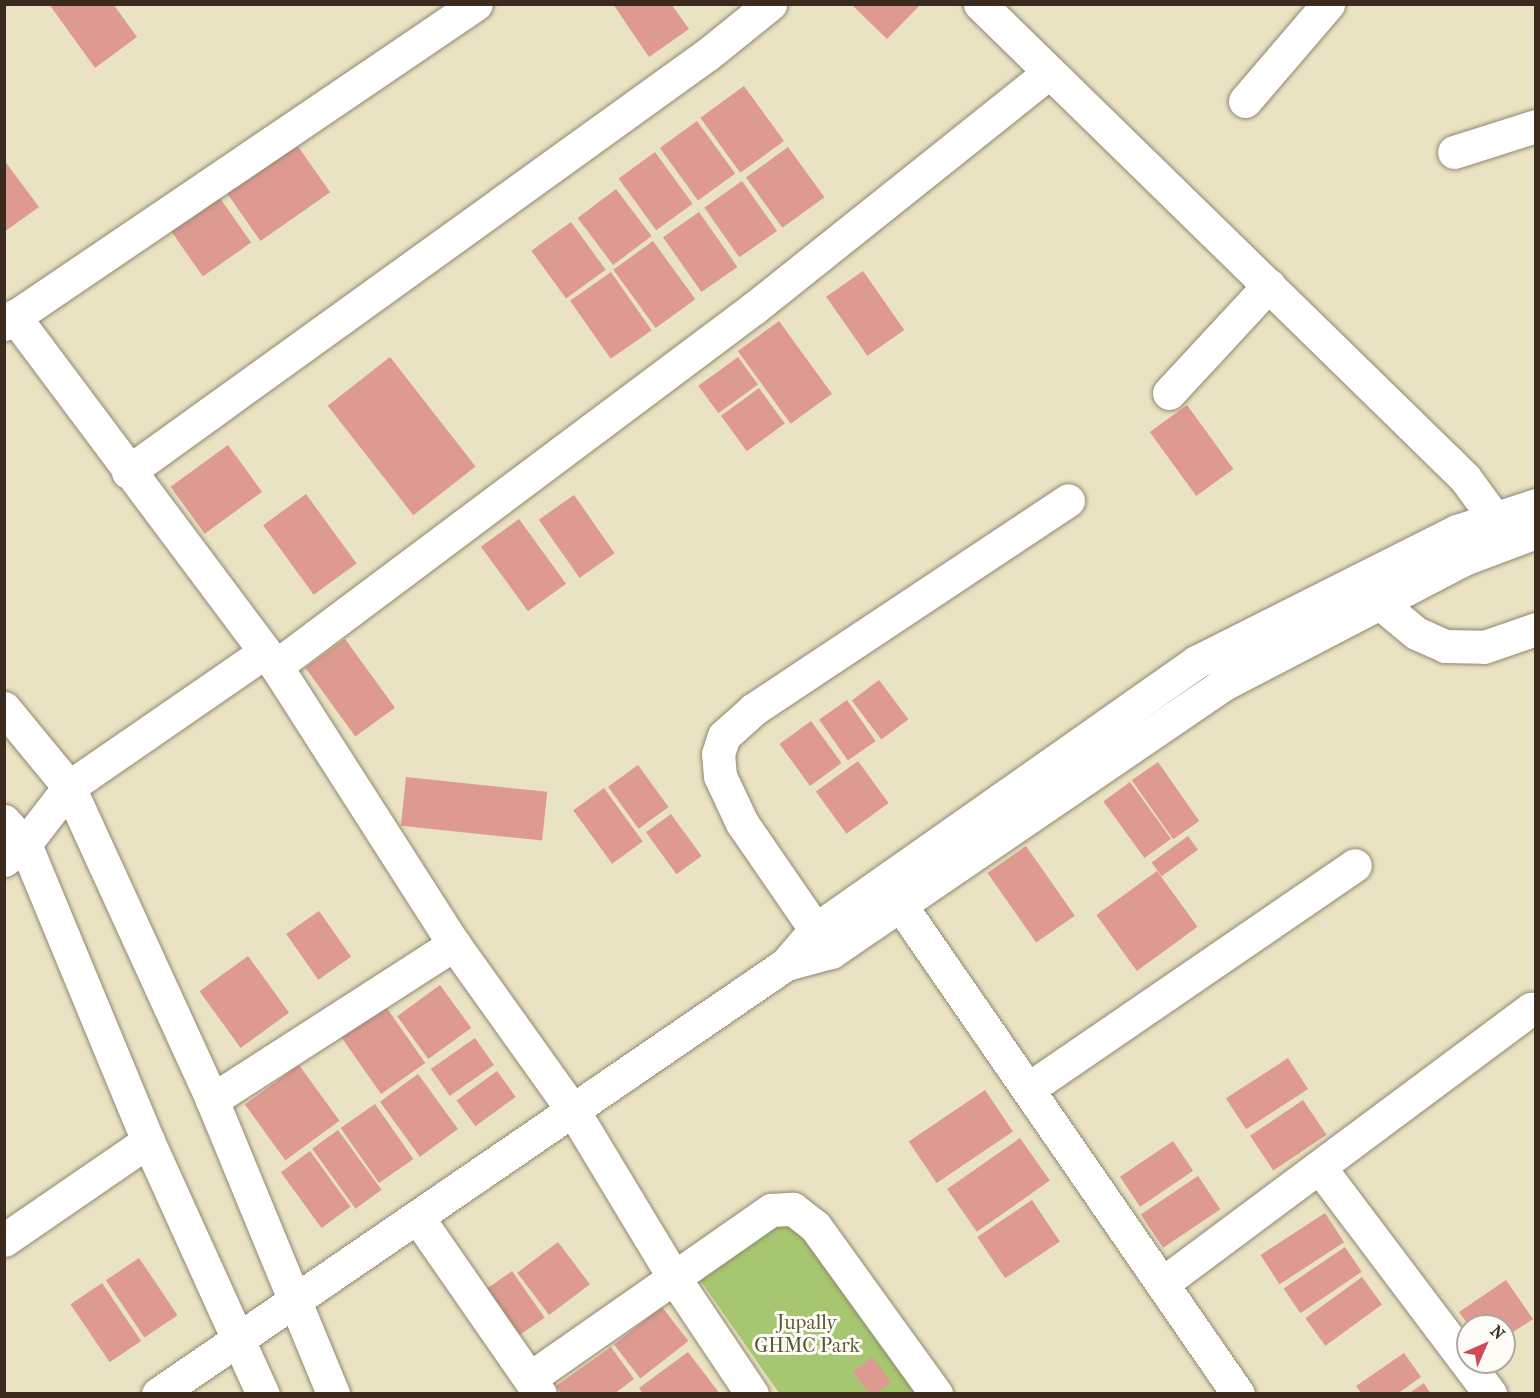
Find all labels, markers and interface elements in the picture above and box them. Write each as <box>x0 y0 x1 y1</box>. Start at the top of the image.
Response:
park label: Jupally GHMC Park <box>754 1310 860 1357</box>
north arrow <box>1456 1314 1516 1374</box>
text: N <box>1487 1321 1509 1343</box>

